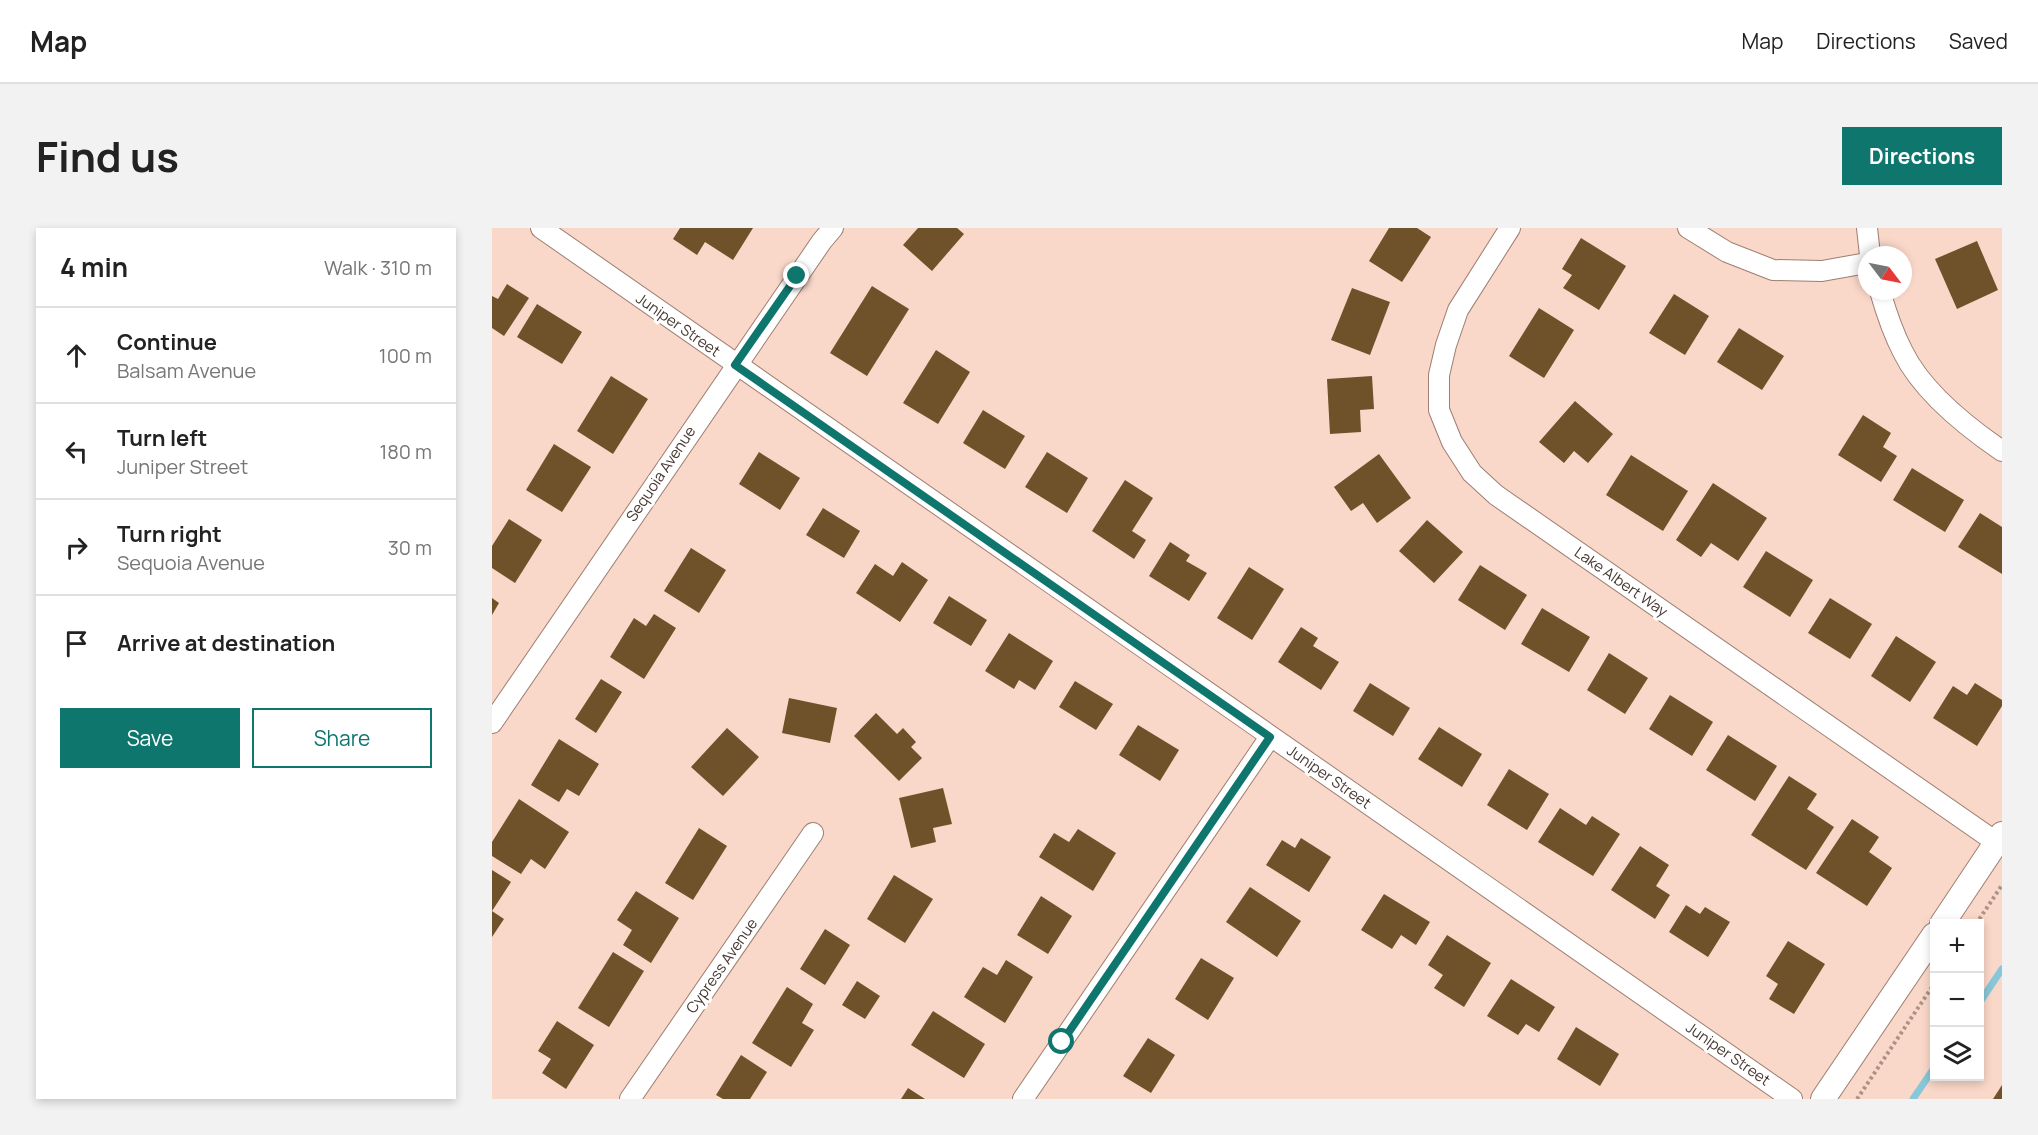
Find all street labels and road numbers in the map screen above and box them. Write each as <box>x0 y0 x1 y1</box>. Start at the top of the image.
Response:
street label: Juniper Street <box>632 288 725 361</box>
street label: Sequoia Avenue <box>621 422 700 526</box>
street label: Lake Albert Way <box>1571 542 1672 622</box>
street label: Juniper Street <box>1283 740 1376 813</box>
street label: Cypress Avenue <box>681 914 762 1017</box>
street label: Juniper Street <box>1682 1017 1775 1090</box>

